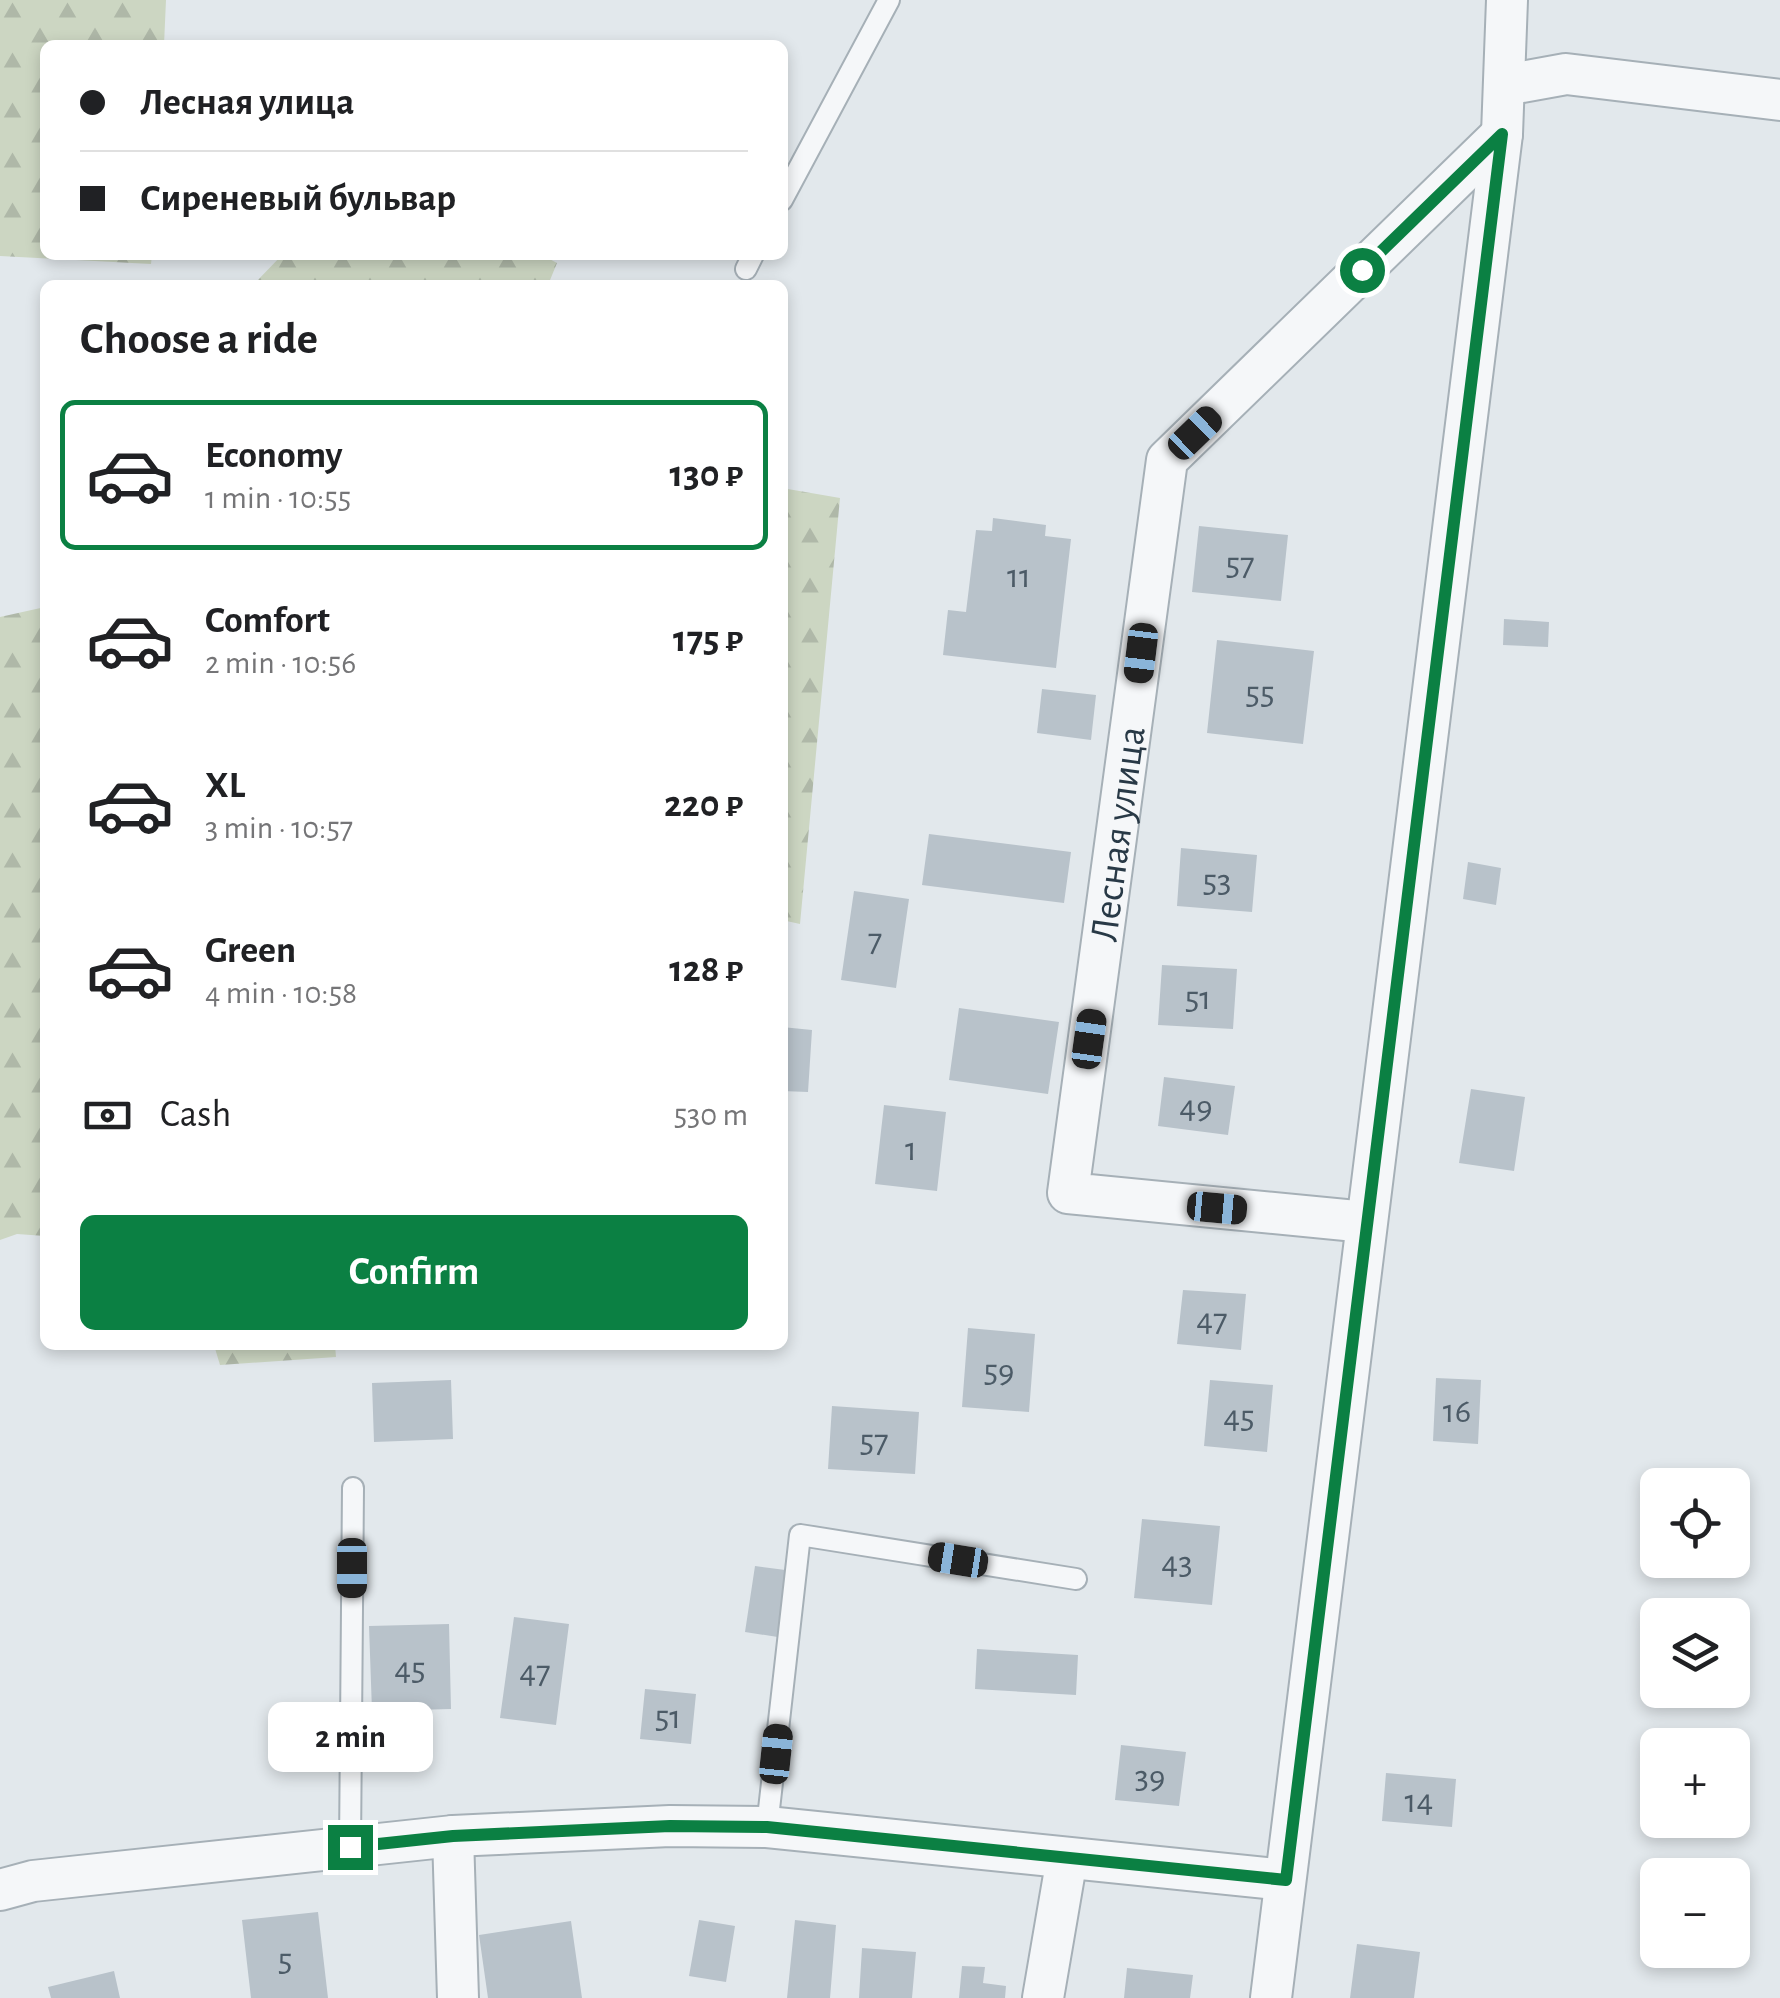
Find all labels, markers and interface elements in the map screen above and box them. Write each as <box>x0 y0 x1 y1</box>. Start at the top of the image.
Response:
text: Лесная улица <box>140 84 354 122</box>
text: Сиреневый бульвар <box>140 180 456 218</box>
route start <box>1340 248 1385 293</box>
text: Choose a ride <box>80 317 318 362</box>
car <box>1163 401 1227 465</box>
icon: car <box>85 430 175 520</box>
text: Economy <box>205 437 343 475</box>
text: 130 ₽ <box>670 456 743 494</box>
text: 1 min · 10:55 <box>205 482 351 514</box>
house number: 57 <box>1225 547 1255 582</box>
house number: 11 <box>1007 559 1031 594</box>
icon: car <box>85 595 175 685</box>
text: Comfort <box>205 602 330 640</box>
text: 175 ₽ <box>673 621 743 659</box>
car <box>1122 621 1160 685</box>
text: 2 min · 10:56 <box>205 647 356 679</box>
house number: 55 <box>1245 676 1275 711</box>
street label: Лесная улица <box>1084 724 1153 944</box>
icon: car <box>85 760 175 850</box>
text: XL <box>205 767 245 805</box>
text: 220 ₽ <box>664 786 743 824</box>
text: 3 min · 10:57 <box>205 812 353 844</box>
house number: 53 <box>1202 864 1232 899</box>
house number: 7 <box>868 923 882 958</box>
icon: car <box>85 925 175 1015</box>
text: Green <box>205 932 296 970</box>
text: 128 ₽ <box>669 951 743 989</box>
text: 4 min · 10:58 <box>205 977 357 1009</box>
house number: 51 <box>1185 981 1211 1016</box>
car <box>1070 1007 1108 1071</box>
icon: cash <box>80 1088 135 1143</box>
house number: 49 <box>1179 1090 1213 1125</box>
text: Cash <box>160 1096 231 1134</box>
text: 530 m <box>674 1099 748 1131</box>
house number: 1 <box>905 1132 917 1167</box>
car <box>1186 1190 1248 1226</box>
button: Confirm <box>80 1215 748 1330</box>
house number: 47 <box>1196 1303 1228 1338</box>
house number: 59 <box>983 1354 1015 1389</box>
house number: 16 <box>1443 1394 1471 1429</box>
house number: 45 <box>1223 1400 1255 1435</box>
house number: 57 <box>859 1424 889 1459</box>
map controls <box>1640 1468 1750 1968</box>
button: locate <box>1640 1468 1750 1578</box>
car <box>337 1538 367 1598</box>
car <box>926 1540 990 1580</box>
house number: 43 <box>1161 1546 1193 1581</box>
button: layers <box>1640 1598 1750 1708</box>
house number: 45 <box>394 1652 426 1687</box>
house number: 47 <box>519 1655 551 1690</box>
house number: 51 <box>655 1700 681 1735</box>
callout: 2 min <box>268 1702 432 1772</box>
text: 2 min <box>315 1721 386 1753</box>
car <box>758 1723 794 1785</box>
button: + <box>1640 1728 1750 1838</box>
house number: 39 <box>1135 1760 1165 1795</box>
house number: 14 <box>1405 1784 1433 1819</box>
route end <box>328 1825 373 1870</box>
button: − <box>1640 1858 1750 1968</box>
house number: 5 <box>278 1943 292 1978</box>

